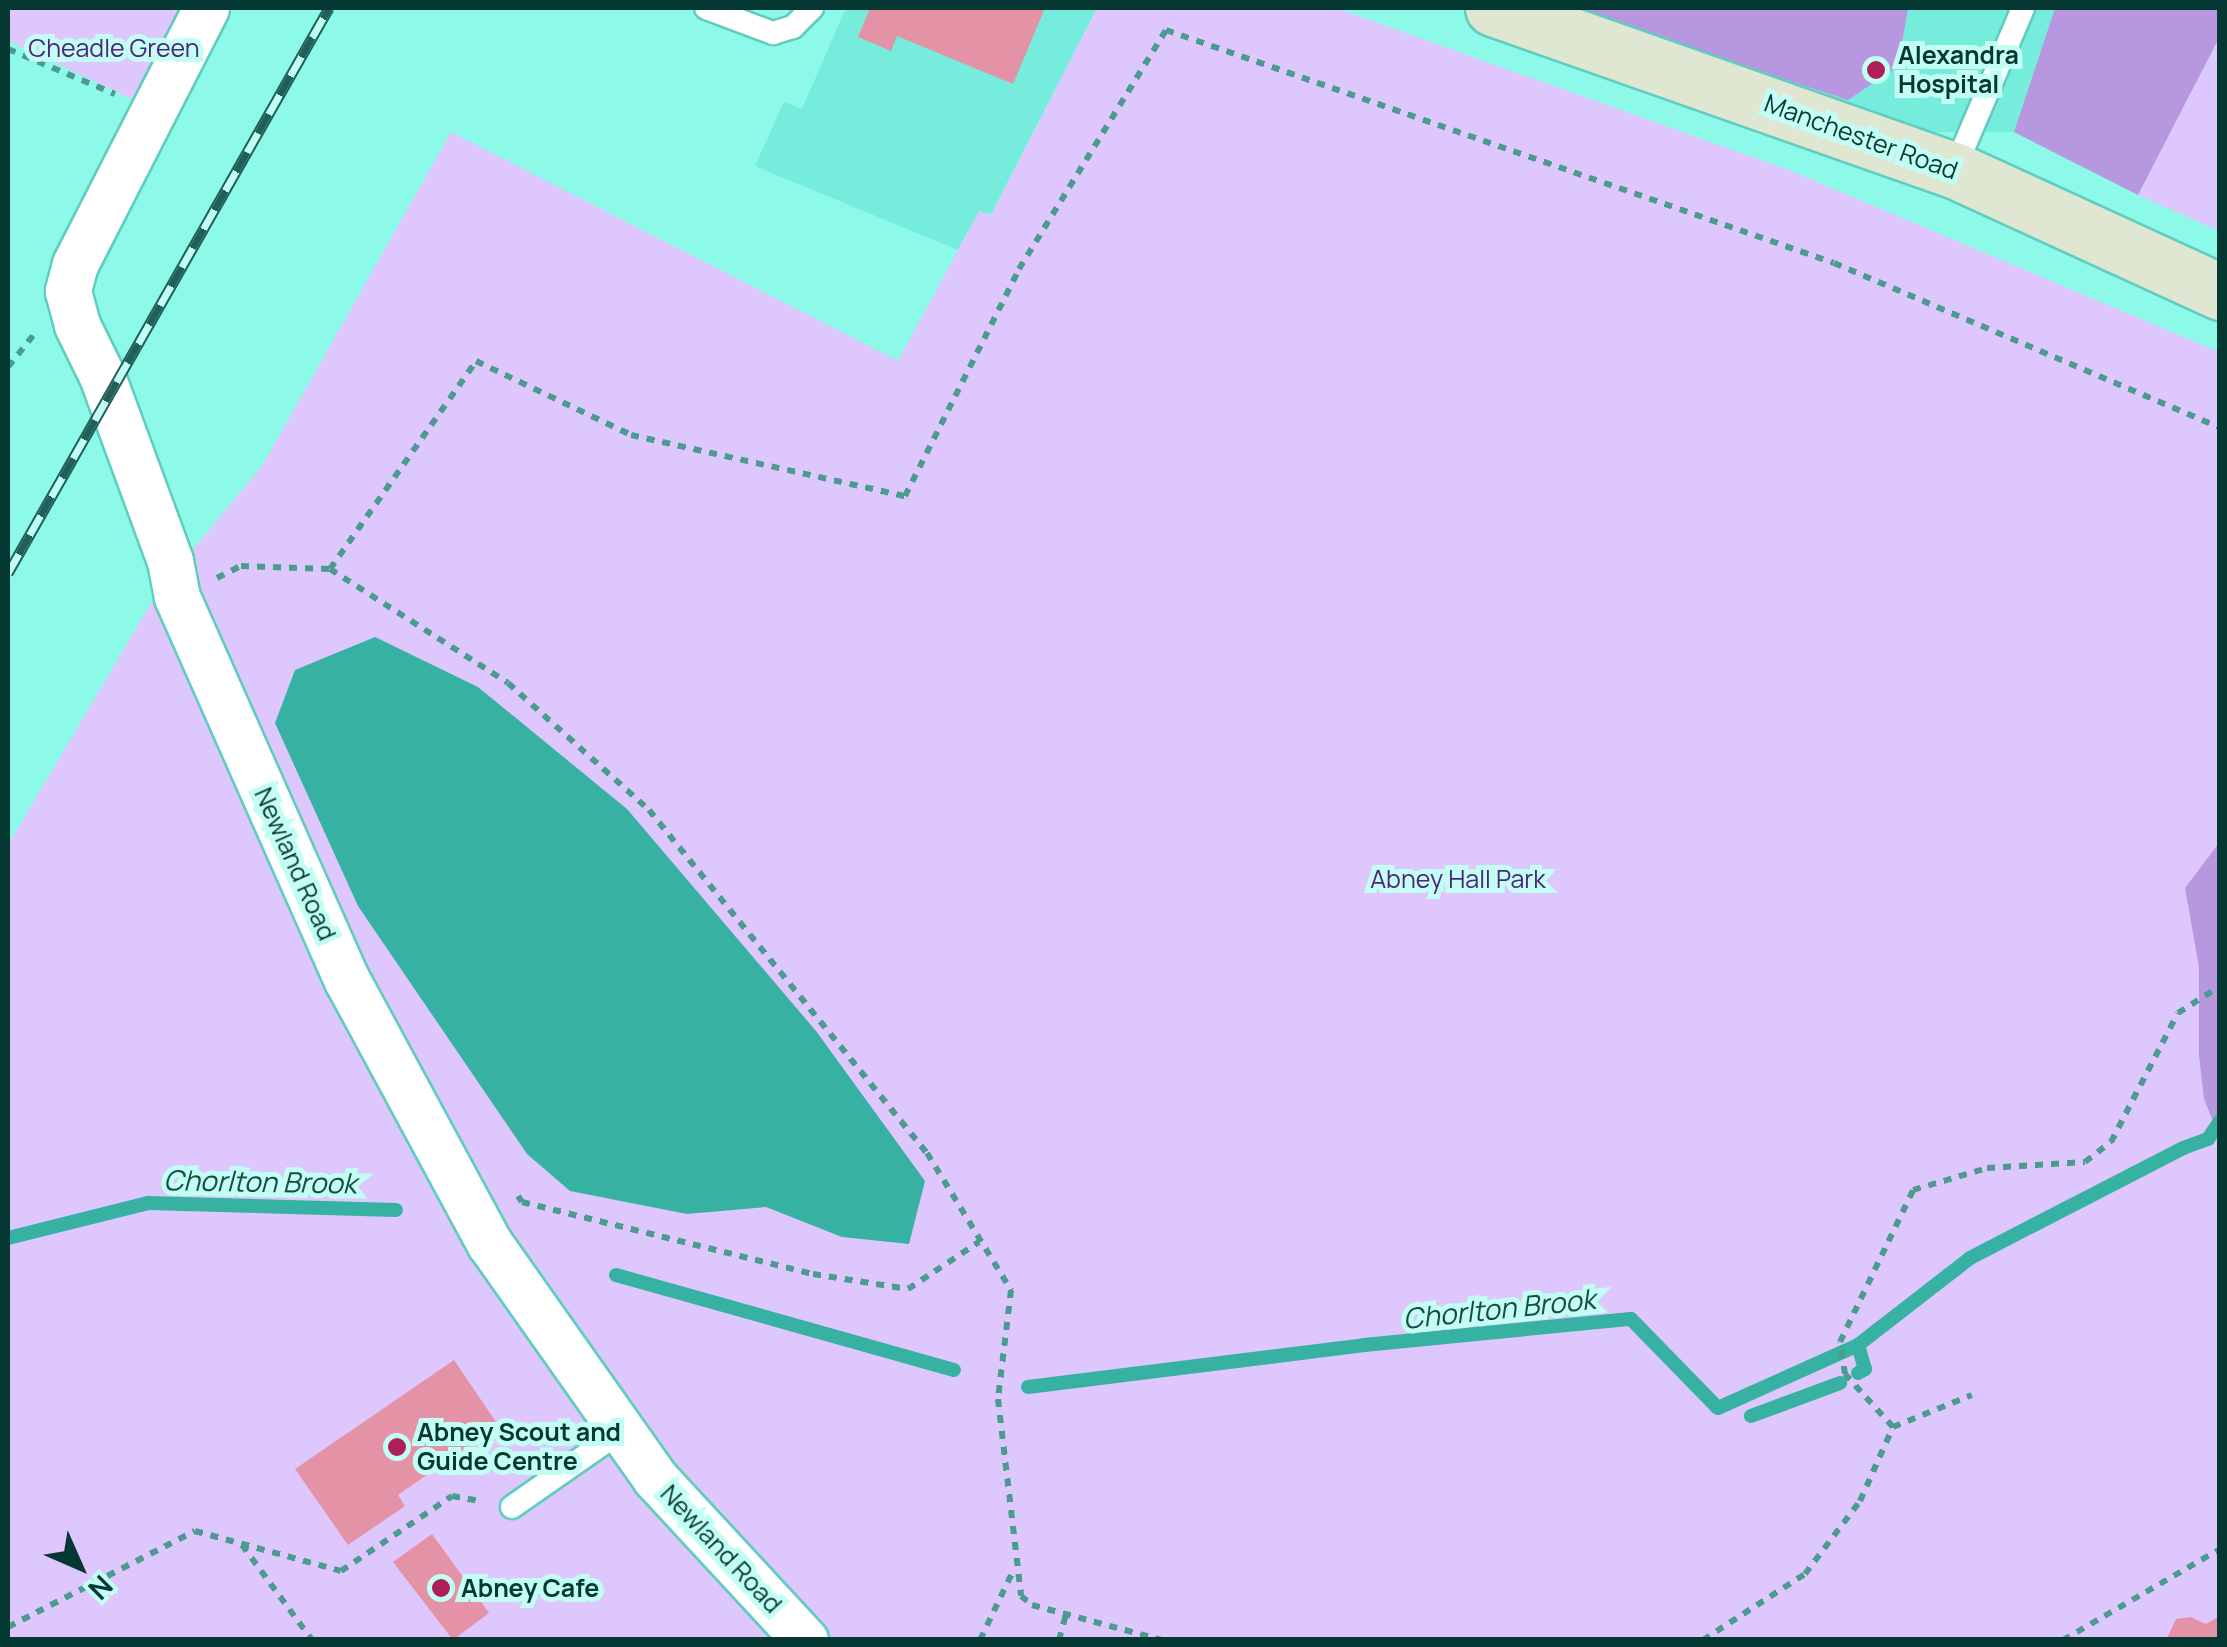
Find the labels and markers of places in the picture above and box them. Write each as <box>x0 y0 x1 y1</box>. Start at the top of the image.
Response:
place label: Alexandra Hospital <box>1898 41 2019 100</box>
marker: Alexandra Hospital <box>1863 57 1889 83</box>
place label: Abney Scout and Guide Centre <box>417 1418 621 1477</box>
marker: Abney Scout and Guide Centre <box>386 1436 408 1458</box>
place label: Abney Cafe <box>461 1573 599 1603</box>
marker: Abney Cafe <box>430 1577 452 1599</box>

